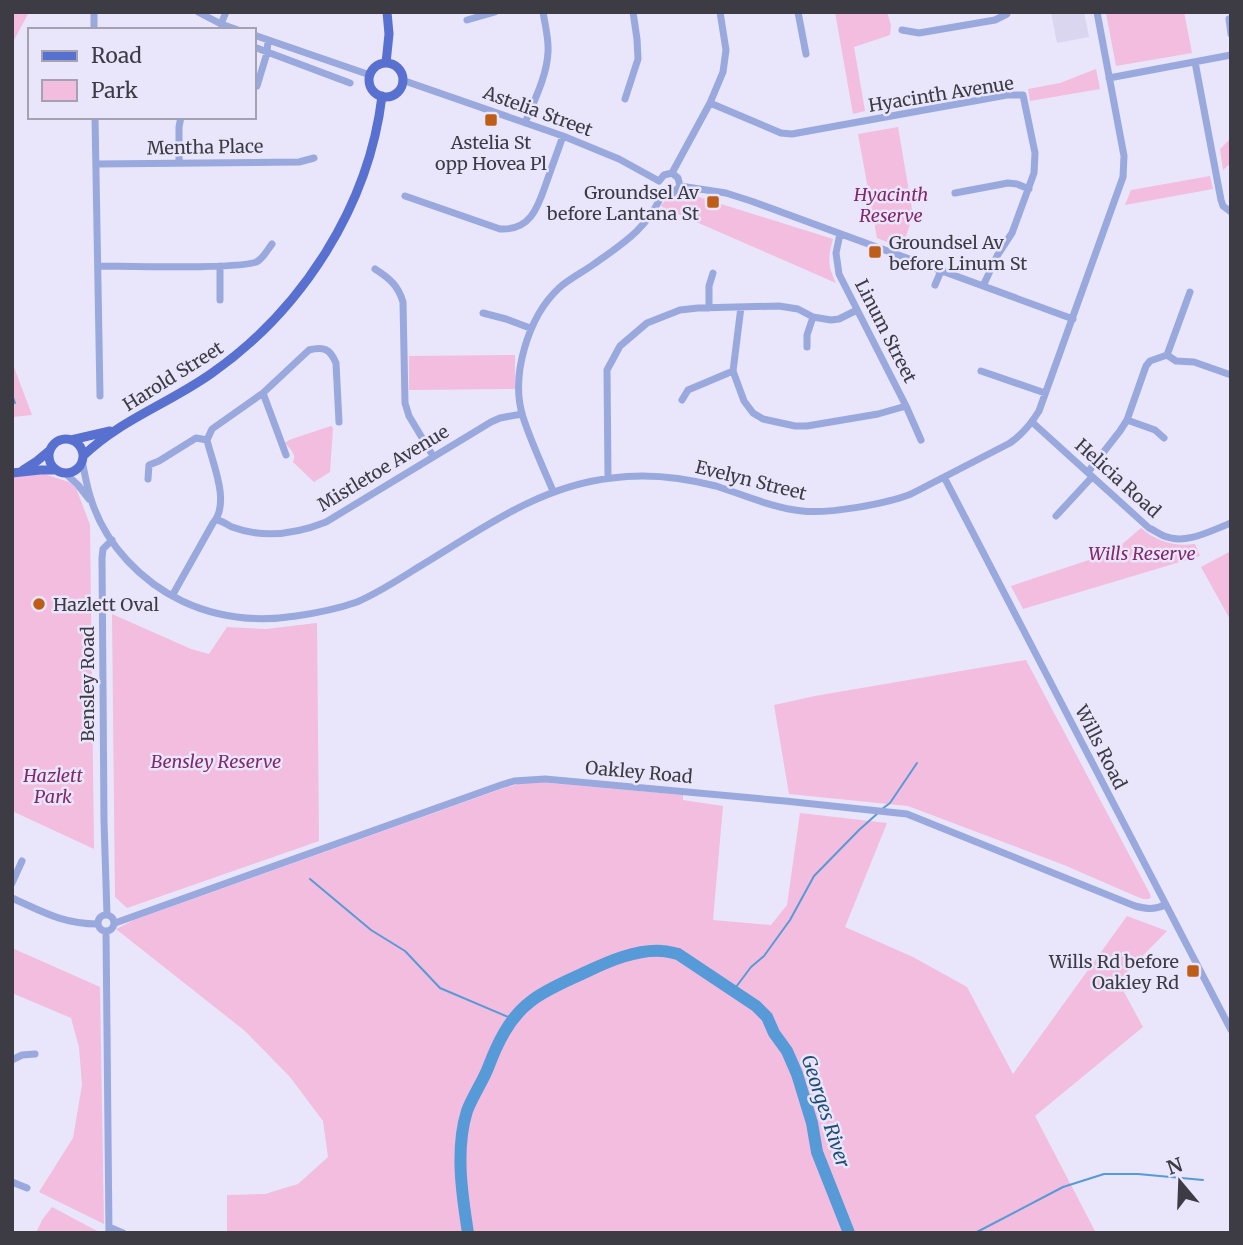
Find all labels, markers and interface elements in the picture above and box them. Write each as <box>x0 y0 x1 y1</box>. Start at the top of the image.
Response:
legend <box>28 28 256 119</box>
text: Road <box>91 42 142 69</box>
street label: Hyacinth Avenue <box>867 71 1015 117</box>
text: Park <box>91 77 138 104</box>
street label: Astelia Street <box>479 80 596 141</box>
marker: Astelia St opp Hovea Pl <box>483 112 499 128</box>
place label: Astelia St opp Hovea Pl <box>435 131 547 175</box>
street label: Mentha Place <box>147 134 263 160</box>
place label: Groundsel Av before Lantana St <box>546 181 700 225</box>
park label: Hyacinth Reserve <box>853 183 928 227</box>
marker: Groundsel Av before Lantana St <box>705 194 721 210</box>
place label: Groundsel Av before Linum St <box>888 231 1027 275</box>
marker: Groundsel Av before Linum St <box>867 244 883 260</box>
street label: Linum Street <box>850 275 922 387</box>
street label: Harold Street <box>119 336 227 416</box>
street label: Mistletoe Avenue <box>313 420 453 516</box>
street label: Helicia Road <box>1070 434 1166 523</box>
street label: Evelyn Street <box>693 455 809 505</box>
park label: Wills Reserve <box>1088 542 1196 565</box>
place label: Hazlett Oval <box>53 593 159 616</box>
marker: Hazlett Oval <box>31 596 47 612</box>
street label: Bensley Road <box>76 626 99 742</box>
street label: Wills Road <box>1069 700 1132 793</box>
park label: Bensley Reserve <box>151 750 281 773</box>
street label: Oakley Road <box>584 756 694 788</box>
park label: Hazlett Park <box>22 764 83 808</box>
place label: Wills Rd before Oakley Rd <box>1048 950 1179 994</box>
marker: Wills Rd before Oakley Rd <box>1185 963 1201 979</box>
water label: Georges River <box>797 1052 856 1171</box>
north arrow <box>1145 1147 1215 1217</box>
text: N <box>1163 1152 1185 1180</box>

